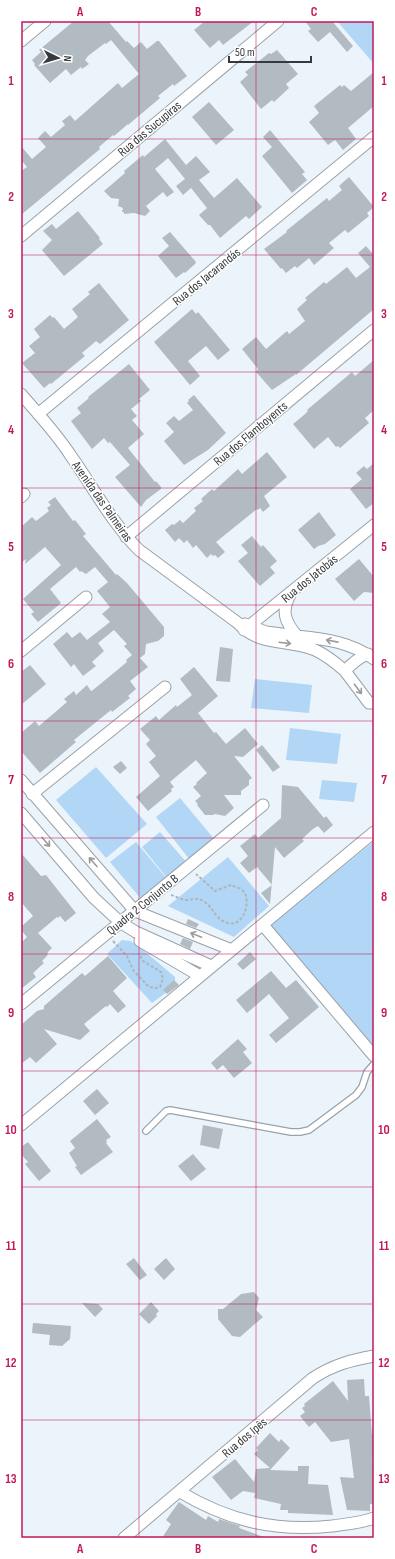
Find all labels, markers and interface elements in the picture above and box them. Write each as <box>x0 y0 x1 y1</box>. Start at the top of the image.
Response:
text: A <box>76 4 84 20</box>
text: B <box>195 4 201 20</box>
text: C <box>311 4 318 20</box>
north arrow <box>38 38 78 78</box>
scale bar <box>229 38 311 64</box>
text: 50 m <box>235 45 255 60</box>
text: N <box>61 55 74 62</box>
text: 1 <box>8 73 14 89</box>
text: 1 <box>381 73 387 89</box>
street label: Rua das Sucupiras <box>115 97 185 160</box>
text: 2 <box>8 189 14 205</box>
text: 2 <box>381 189 387 205</box>
street label: Rua dos Jacarandás <box>169 244 244 309</box>
text: 3 <box>8 306 14 322</box>
text: 3 <box>381 306 387 322</box>
street label: Rua dos Flamboyents <box>210 398 291 469</box>
text: 4 <box>8 422 14 438</box>
text: 4 <box>381 422 387 438</box>
street label: Avenida das Palmeiras <box>68 457 136 545</box>
text: 5 <box>8 539 14 555</box>
text: 5 <box>381 539 387 555</box>
street label: Rua dos Jatobás <box>278 551 341 606</box>
one-way arrow <box>326 636 339 644</box>
one-way arrow <box>278 639 291 647</box>
text: 6 <box>8 656 14 672</box>
text: 6 <box>381 656 387 672</box>
one-way arrow <box>354 683 363 694</box>
text: 7 <box>8 772 14 788</box>
text: 7 <box>381 772 387 788</box>
one-way arrow <box>42 837 51 848</box>
one-way arrow <box>88 857 97 867</box>
street label: Quadra 2 Conjunto B <box>103 871 182 939</box>
text: 8 <box>8 889 14 905</box>
text: 8 <box>381 889 387 905</box>
one-way arrow <box>190 931 202 939</box>
text: 9 <box>8 1005 14 1021</box>
text: 9 <box>381 1005 387 1021</box>
text: 10 <box>5 1122 17 1138</box>
text: 10 <box>378 1122 390 1138</box>
text: 11 <box>6 1238 16 1254</box>
text: 11 <box>379 1238 389 1254</box>
text: 12 <box>6 1355 17 1371</box>
text: 12 <box>379 1355 390 1371</box>
street label: Rua dos Ipês <box>219 1414 271 1461</box>
text: 13 <box>6 1471 17 1487</box>
text: 13 <box>379 1471 390 1487</box>
text: A <box>76 1541 84 1557</box>
text: B <box>195 1541 201 1557</box>
text: C <box>311 1541 318 1557</box>

